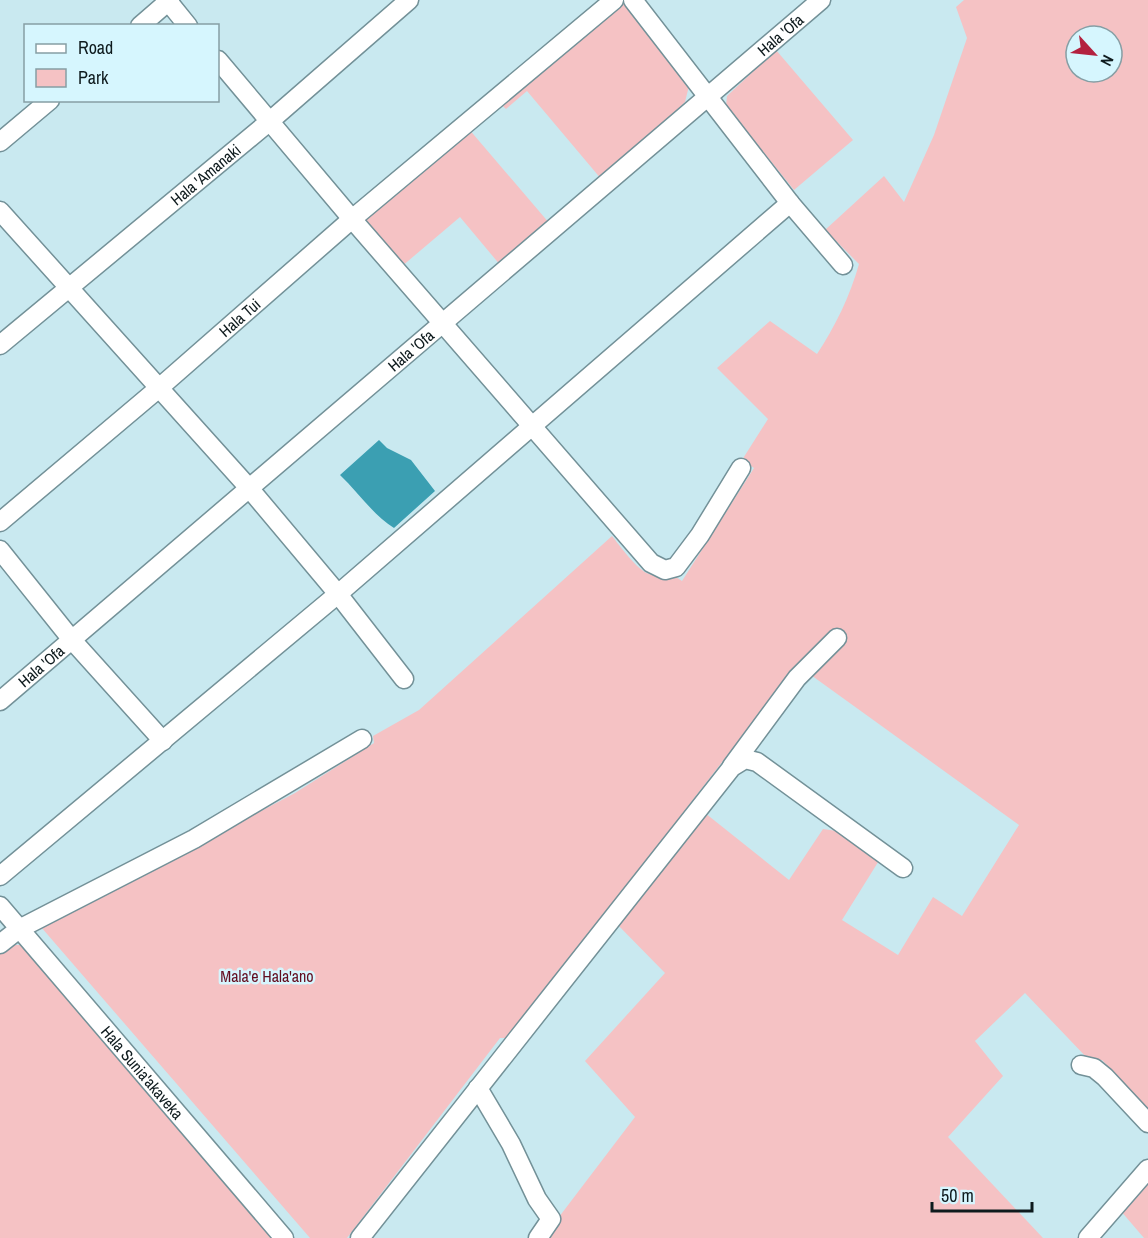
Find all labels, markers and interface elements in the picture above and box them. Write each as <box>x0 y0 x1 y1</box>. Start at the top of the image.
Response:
street label: Hala 'Ofa <box>752 8 809 61</box>
legend <box>24 24 219 102</box>
north arrow <box>1064 24 1124 84</box>
text: Road <box>78 35 113 60</box>
text: N <box>1095 52 1119 70</box>
text: Park <box>78 65 109 90</box>
street label: Hala 'Amanaki <box>166 139 245 210</box>
street label: Hala Tui <box>214 293 265 342</box>
street label: Hala 'Ofa <box>383 324 439 376</box>
street label: Hala 'Ofa <box>13 639 69 692</box>
park label: Mala'e Hala'ano <box>220 965 314 987</box>
street label: Hala Sunia'akaveka <box>96 1021 189 1124</box>
scale bar <box>932 1175 1032 1213</box>
text: 50 m <box>941 1183 974 1208</box>

